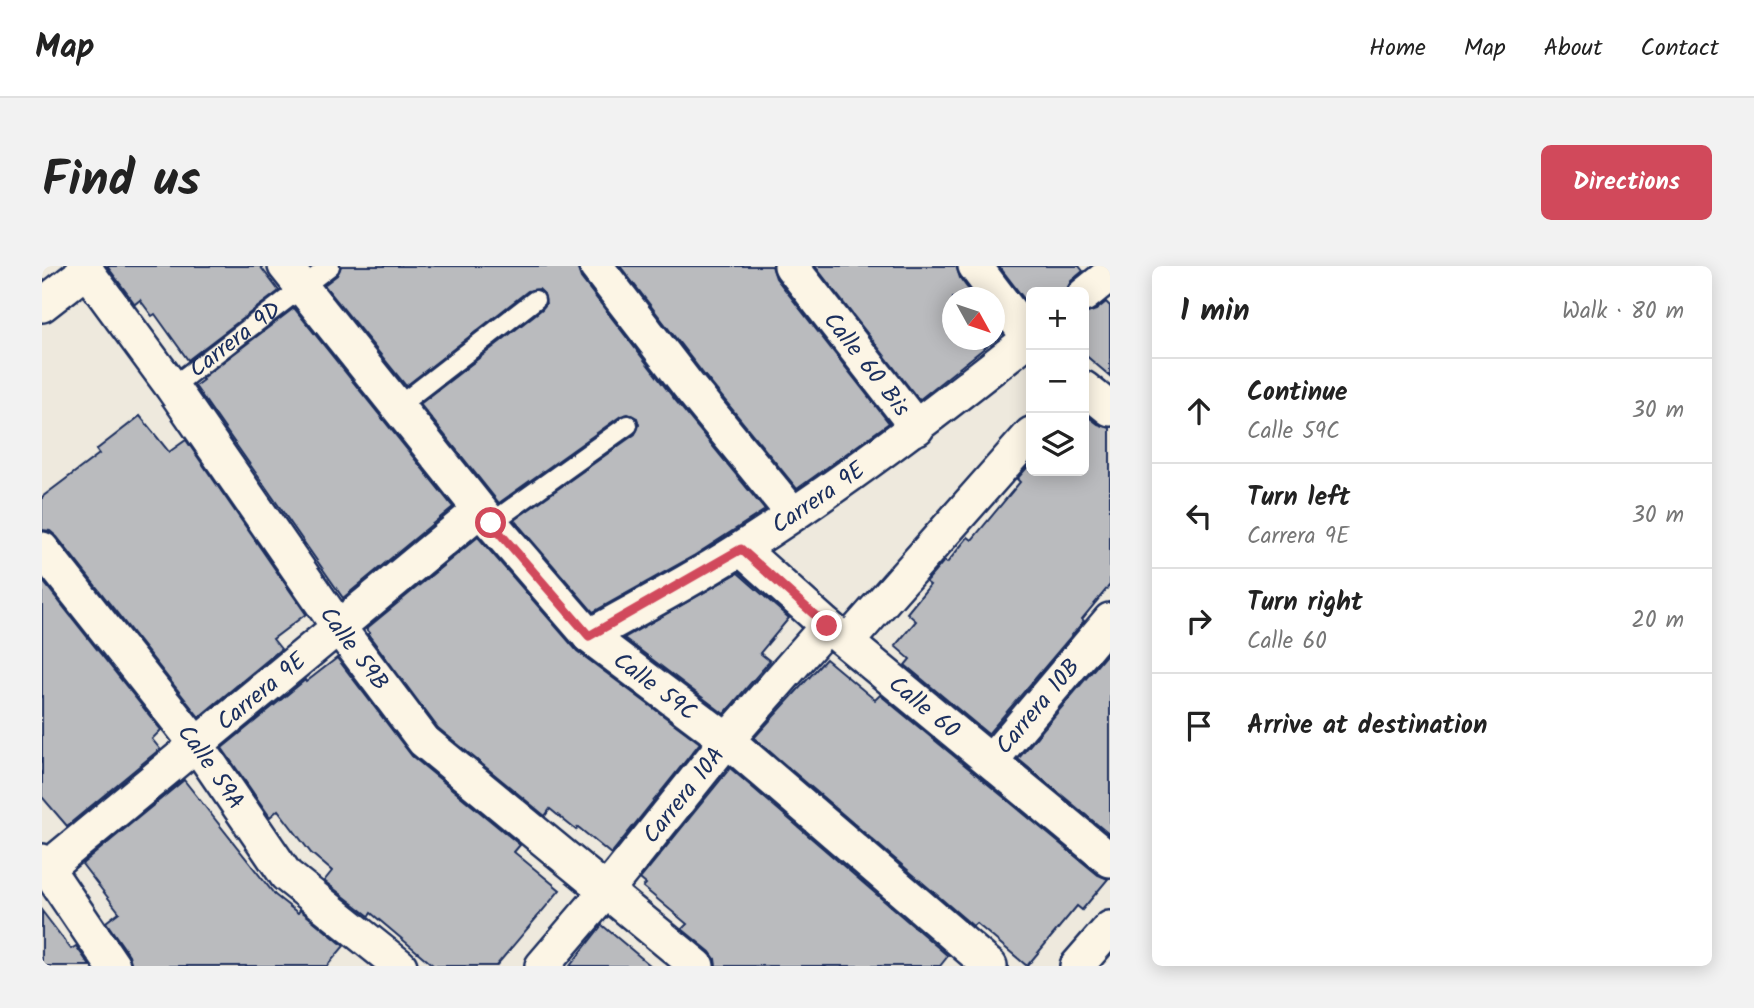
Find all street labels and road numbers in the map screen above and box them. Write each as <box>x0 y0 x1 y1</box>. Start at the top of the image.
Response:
street label: Carrera 9D <box>181 292 291 389</box>
street label: Calle 60 Bis <box>812 304 919 426</box>
street label: Carrera 9E <box>764 451 875 545</box>
street label: Calle 59B <box>308 599 398 700</box>
street label: Calle 59C <box>604 642 705 732</box>
street label: Carrera 9E <box>208 643 316 741</box>
street label: Carrera 10B <box>986 650 1091 764</box>
street label: Calle 60 <box>879 666 968 749</box>
street label: Calle 59A <box>167 716 254 818</box>
street label: Carrera 10A <box>633 738 736 853</box>

